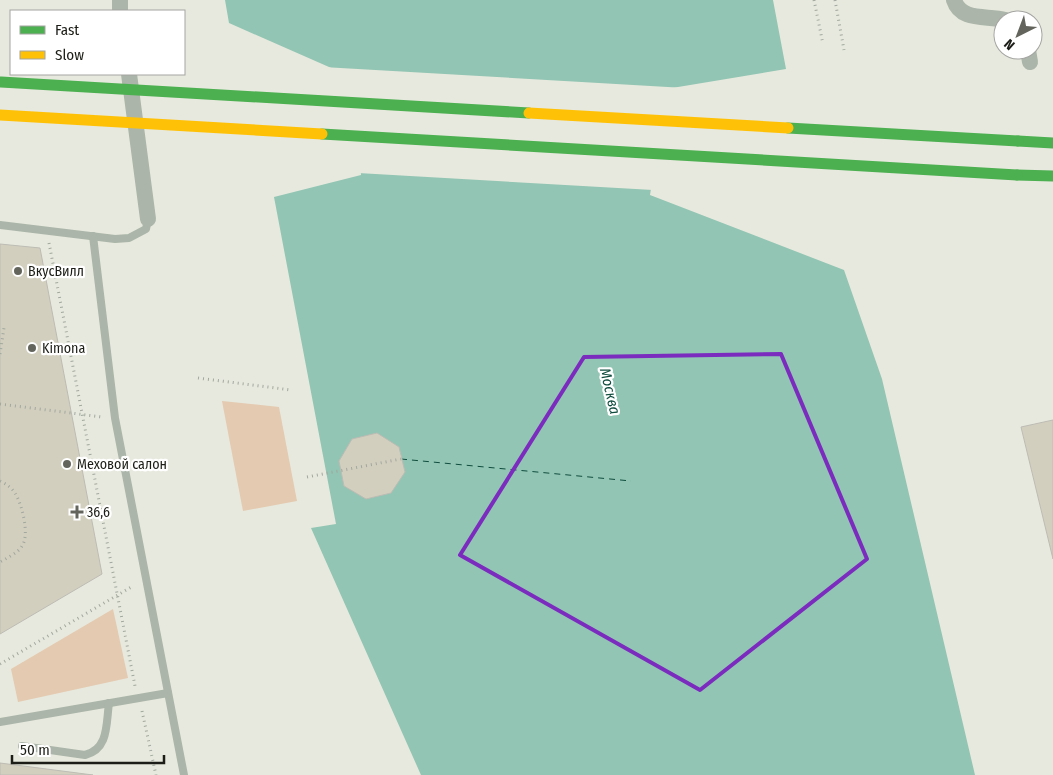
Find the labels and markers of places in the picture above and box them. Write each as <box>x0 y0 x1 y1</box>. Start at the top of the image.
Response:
place label: ВкусВилл <box>28 263 84 280</box>
marker: ВкусВилл <box>12 265 24 277</box>
place label: Kimona <box>42 340 85 357</box>
marker: Kimona <box>26 342 38 354</box>
place label: Меховой салон <box>77 456 167 473</box>
marker: Меховой салон <box>61 458 73 470</box>
place label: 36,6 <box>87 504 110 521</box>
marker: 36,6 <box>71 506 83 518</box>

